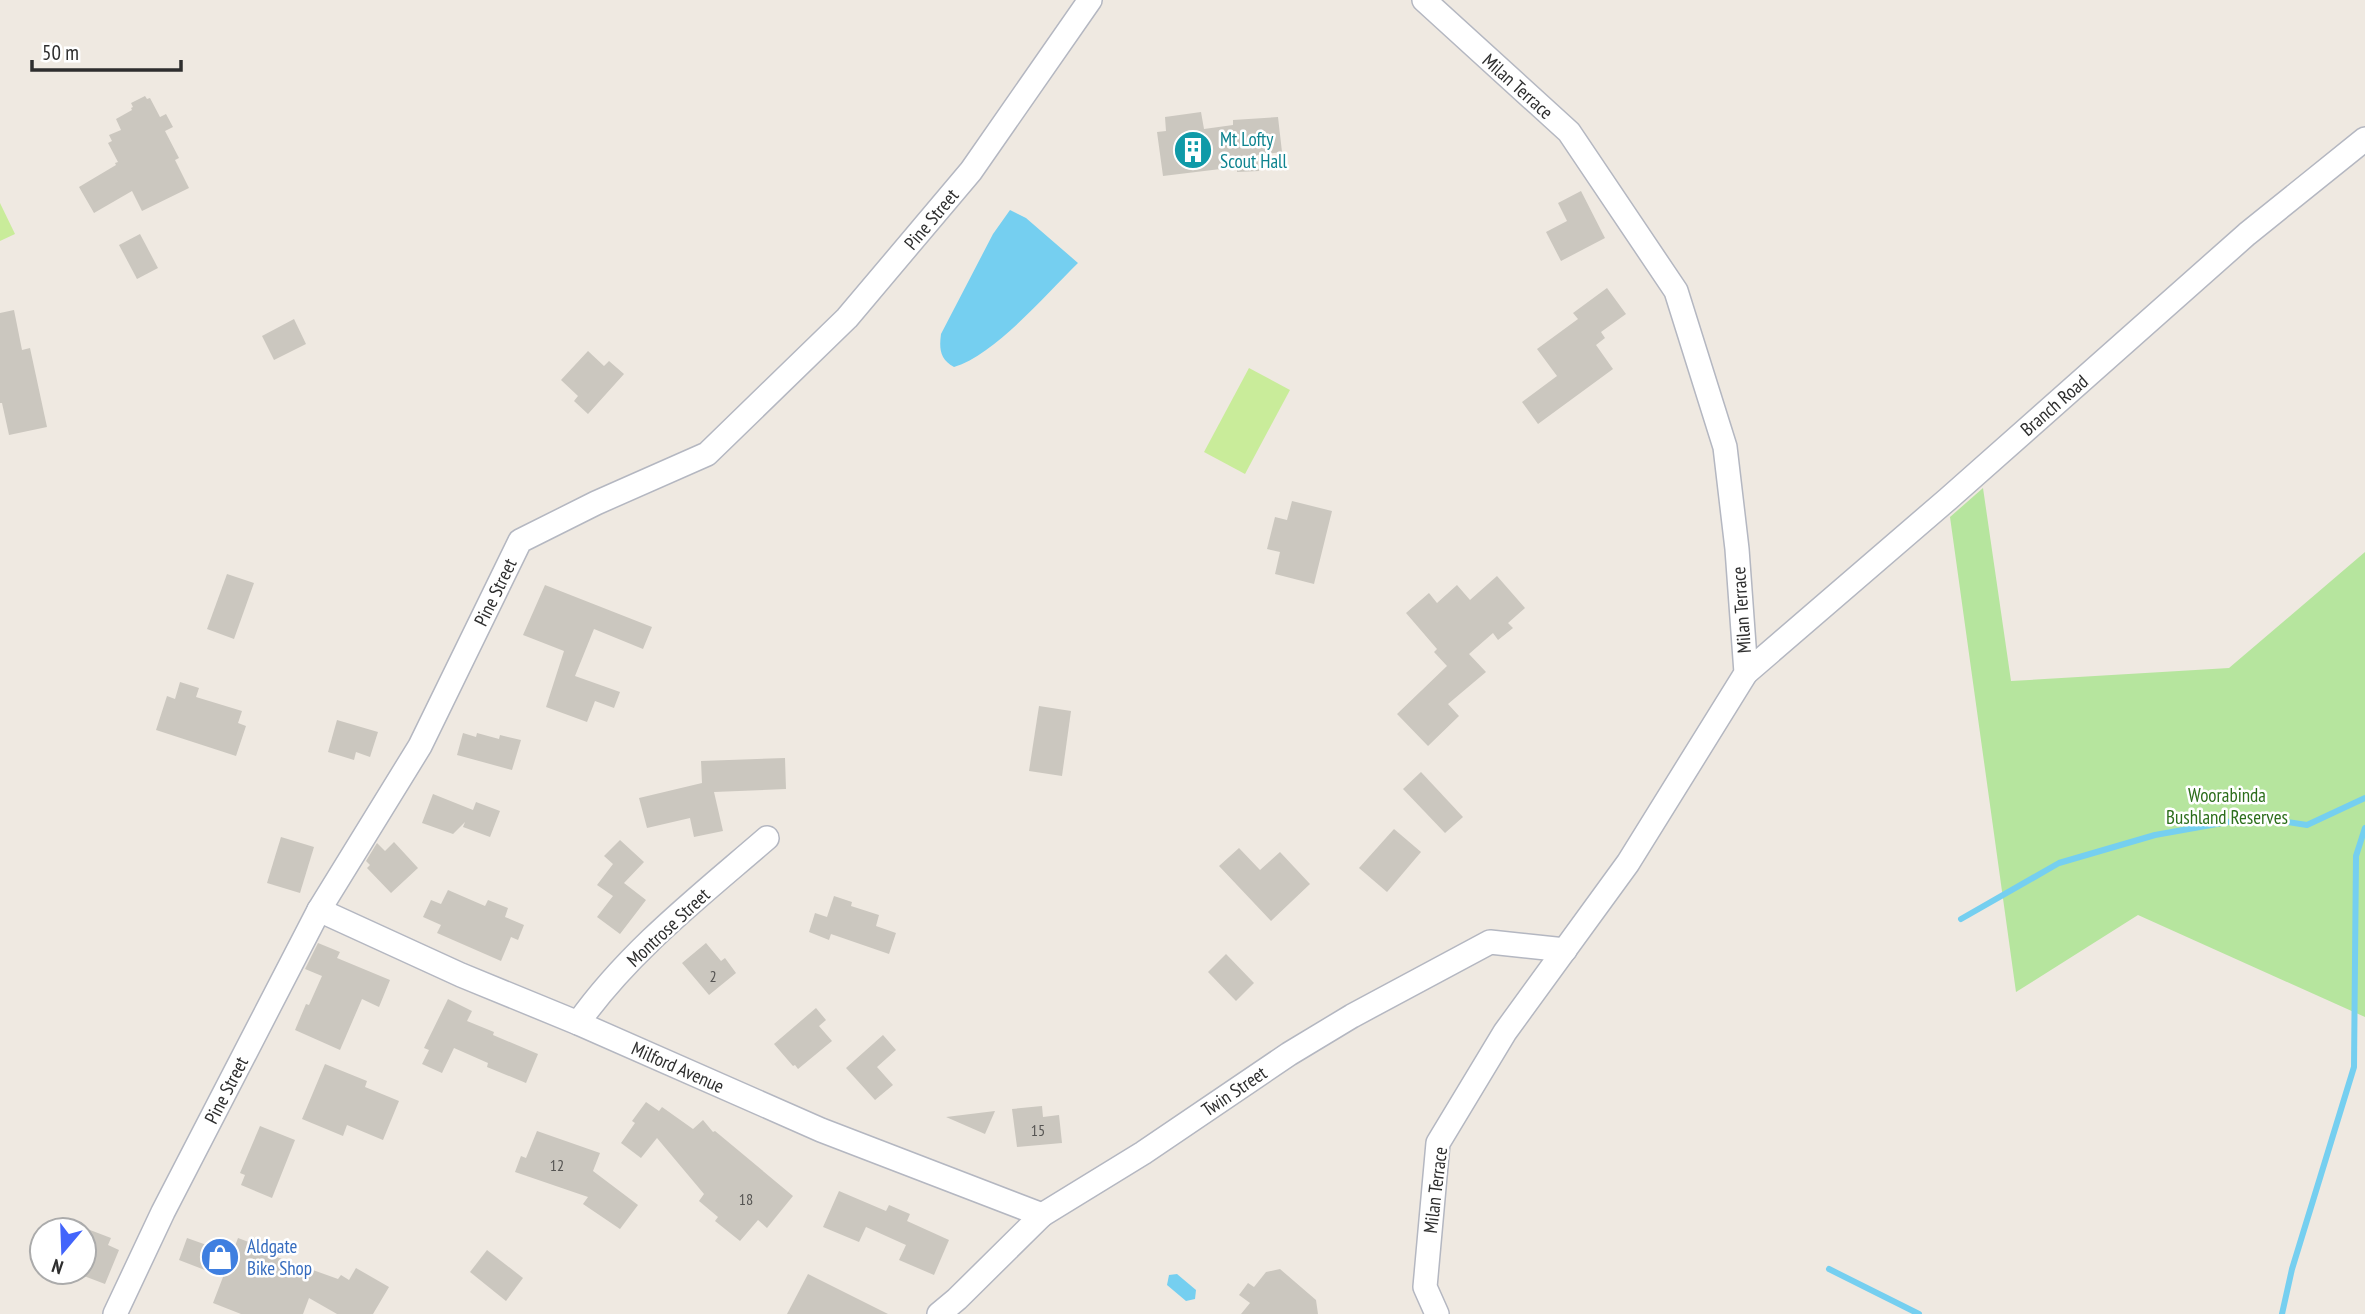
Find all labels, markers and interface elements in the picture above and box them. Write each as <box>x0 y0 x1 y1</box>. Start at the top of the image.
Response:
scale bar <box>32 28 180 72</box>
text: 50 m <box>42 39 79 66</box>
street label: Milan Terrace <box>1478 48 1558 124</box>
place label: Mt Lofty Scout Hall <box>1220 127 1287 173</box>
building icon: Mt Lofty Scout Hall <box>1172 129 1214 171</box>
street label: Pine Street <box>899 183 964 254</box>
street label: Branch Road <box>2015 369 2093 441</box>
street label: Pine Street <box>468 554 522 630</box>
street label: Milan Terrace <box>1726 566 1756 654</box>
park label: Woorabinda Bushland Reserves <box>2166 783 2288 829</box>
street label: Montrose Street <box>621 882 715 972</box>
house number: 2 <box>709 966 717 986</box>
street label: Milford Avenue <box>628 1036 728 1098</box>
street label: Pine Street <box>199 1052 253 1128</box>
street label: Twin Street <box>1197 1060 1272 1122</box>
house number: 15 <box>1031 1120 1045 1140</box>
street label: Milan Terrace <box>1418 1145 1452 1235</box>
house number: 12 <box>550 1155 564 1175</box>
house number: 18 <box>739 1189 753 1209</box>
north arrow <box>28 1216 98 1286</box>
place label: Aldgate Bike Shop <box>247 1234 312 1280</box>
shop icon: Aldgate Bike Shop <box>199 1236 241 1278</box>
text: N <box>49 1254 66 1280</box>

